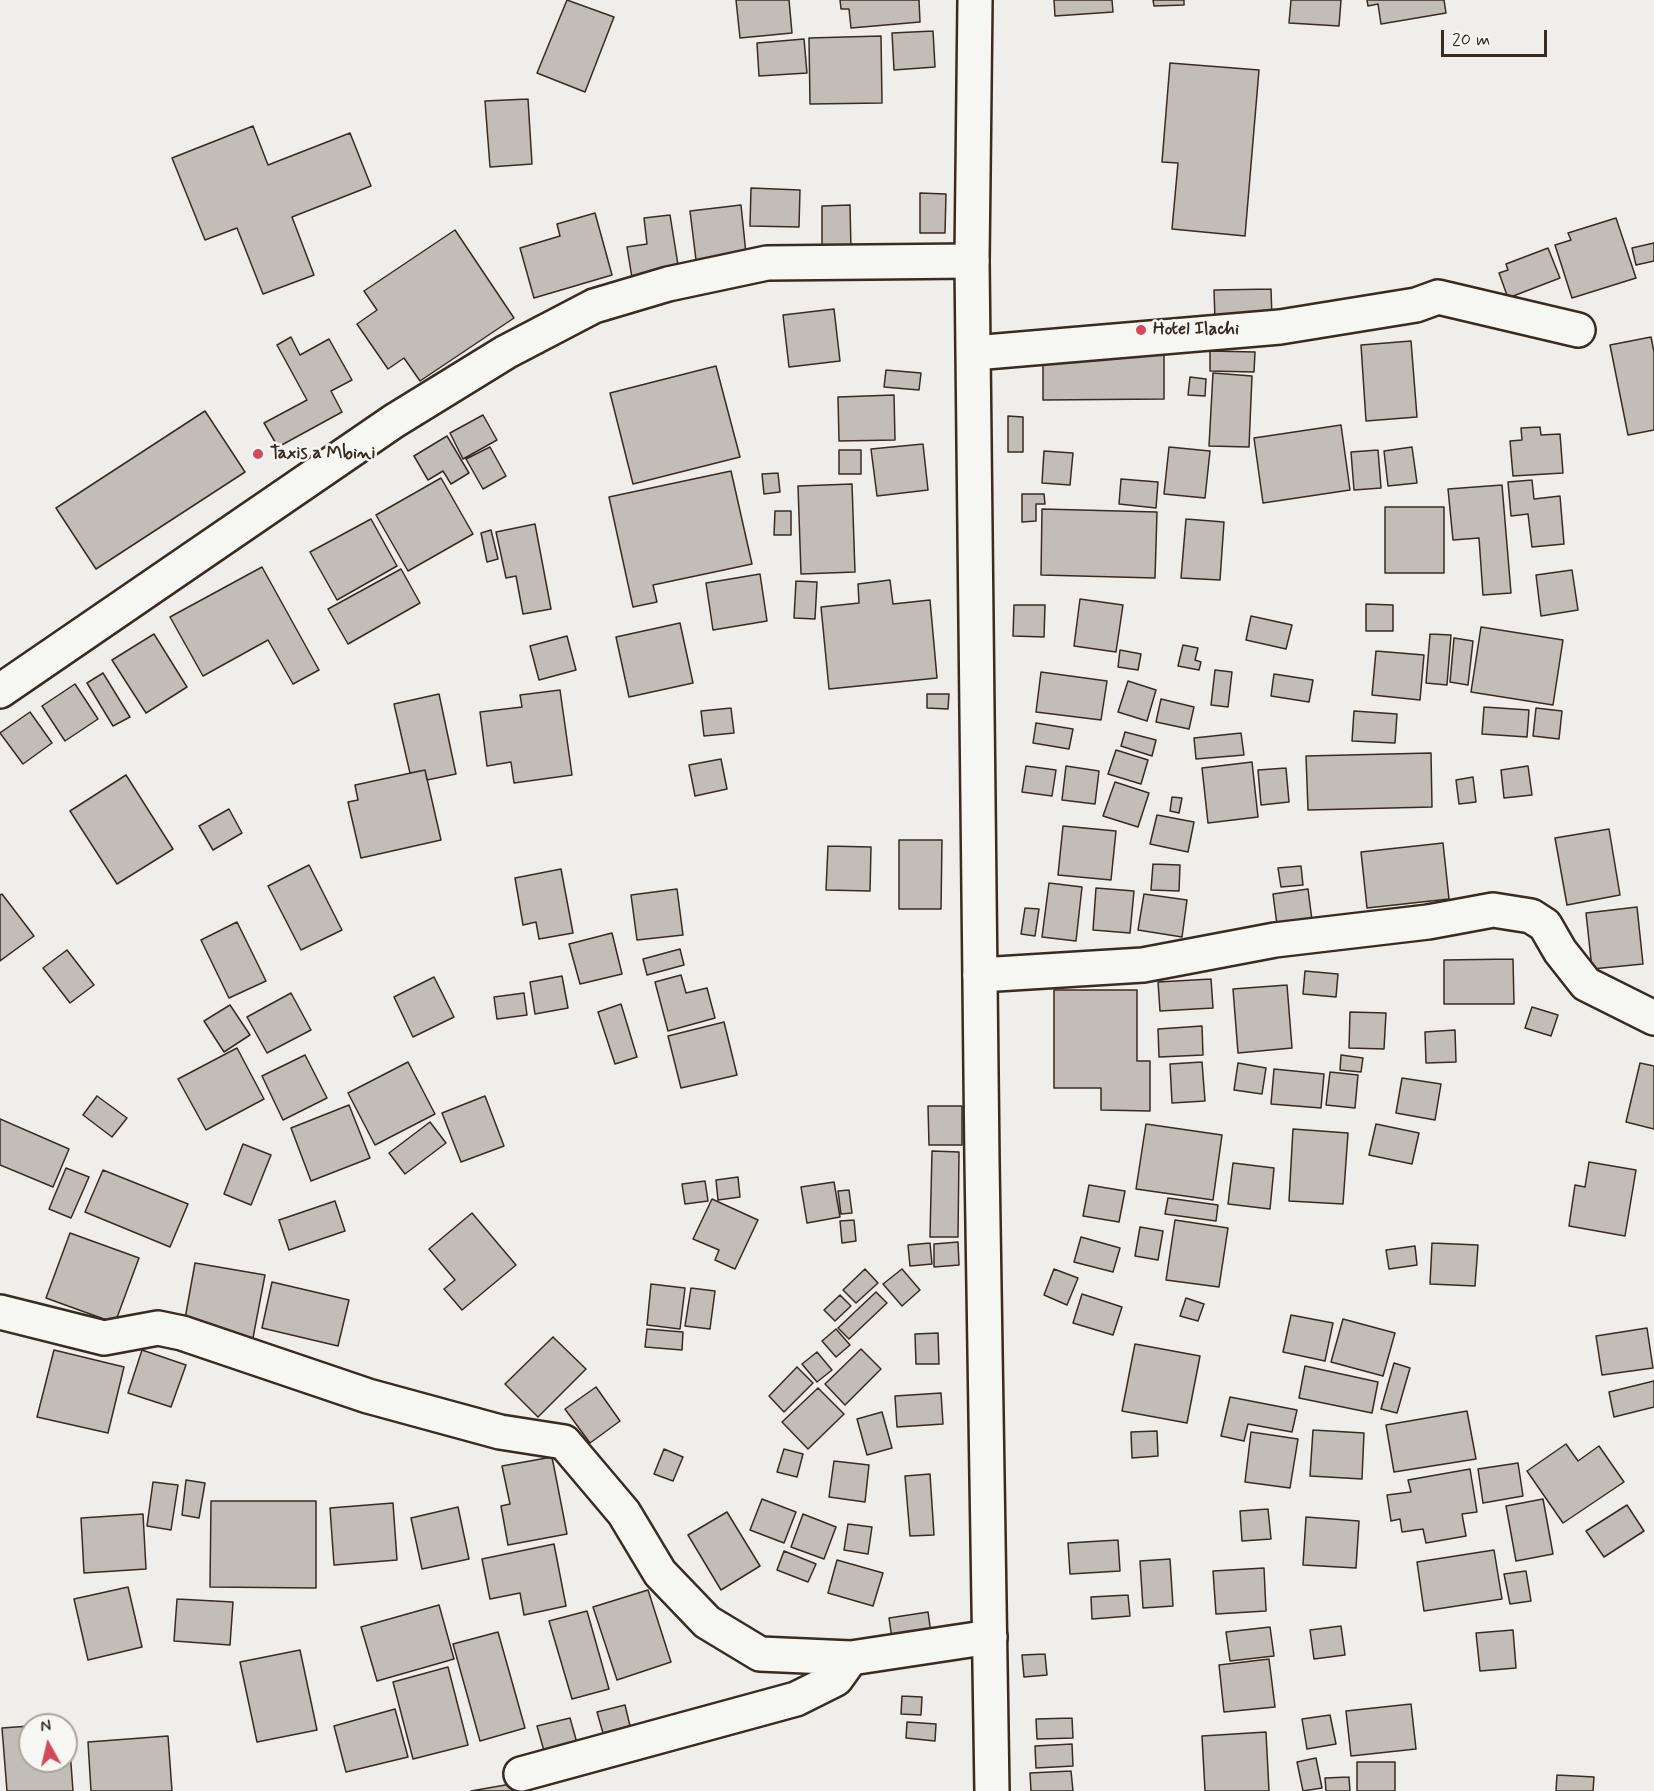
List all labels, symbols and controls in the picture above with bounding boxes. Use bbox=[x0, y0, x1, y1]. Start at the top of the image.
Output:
scale bar bbox=[1444, 18, 1550, 56]
text: 20 m bbox=[1452, 28, 1490, 52]
place label: Hotel Ilachi bbox=[1153, 319, 1239, 341]
marker: Hotel Ilachi bbox=[1134, 323, 1148, 337]
place label: Taxis a Mbini bbox=[270, 443, 375, 465]
marker: Taxis a Mbini bbox=[251, 447, 265, 461]
north arrow bbox=[18, 1713, 78, 1773]
text: N bbox=[39, 1716, 52, 1738]

